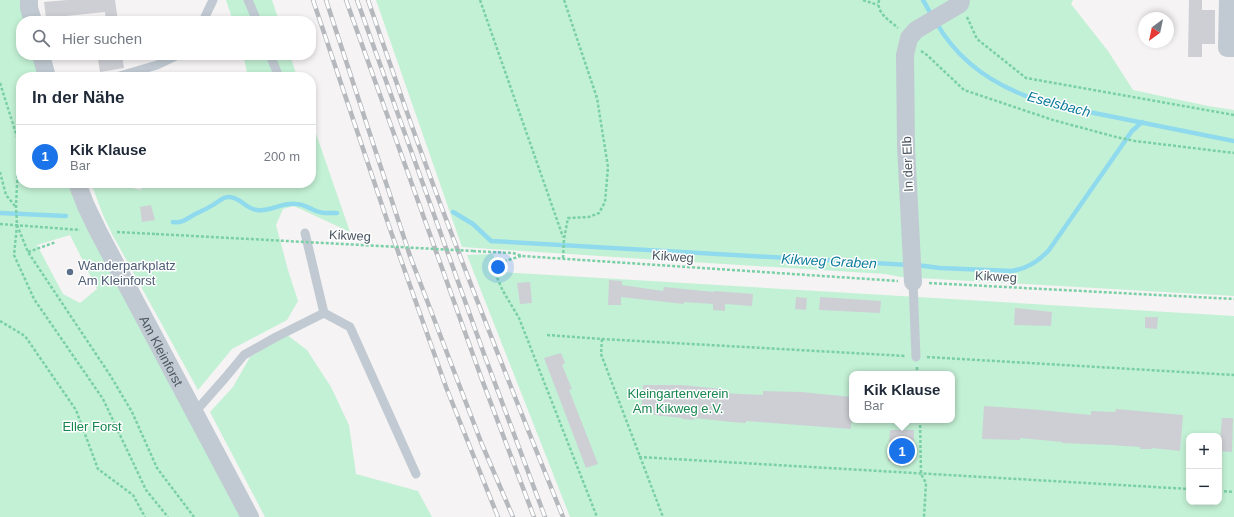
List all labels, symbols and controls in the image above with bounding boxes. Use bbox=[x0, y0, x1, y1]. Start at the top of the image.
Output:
north arrow bbox=[1138, 12, 1174, 48]
search box bbox=[16, 16, 316, 60]
icon: search bbox=[30, 27, 52, 49]
text: Hier suchen bbox=[62, 30, 142, 47]
text: In der Nähe bbox=[32, 88, 125, 107]
water label: Eselsbach bbox=[1026, 88, 1092, 120]
street label: In der Elb bbox=[899, 136, 916, 192]
text: Kik Klause bbox=[70, 141, 147, 158]
text: 1 bbox=[41, 149, 49, 164]
text: 200 m bbox=[264, 149, 300, 164]
text: Bar bbox=[70, 158, 90, 173]
street label: Kikweg bbox=[329, 227, 371, 244]
street label: Kikweg bbox=[652, 248, 694, 265]
water label: Kikweg Graben bbox=[781, 251, 877, 272]
your location bbox=[488, 257, 508, 277]
place label: Wanderparkplatz Am Kleinforst bbox=[78, 258, 176, 288]
marker: Wanderparkplatz Am Kleinforst bbox=[65, 267, 75, 277]
street label: Kikweg bbox=[975, 268, 1017, 285]
street label: Am Kleinforst bbox=[136, 313, 186, 389]
popup bbox=[849, 371, 955, 423]
text: Kik Klause bbox=[864, 381, 940, 398]
park label: Kleingartenverein Am Kikweg e.V. bbox=[627, 386, 729, 416]
text: Bar bbox=[864, 398, 884, 413]
park label: Eller Forst bbox=[62, 419, 122, 434]
map controls bbox=[1186, 433, 1222, 505]
button: + bbox=[1186, 433, 1222, 469]
pin: 1 bbox=[889, 436, 915, 466]
button: − bbox=[1186, 469, 1222, 505]

